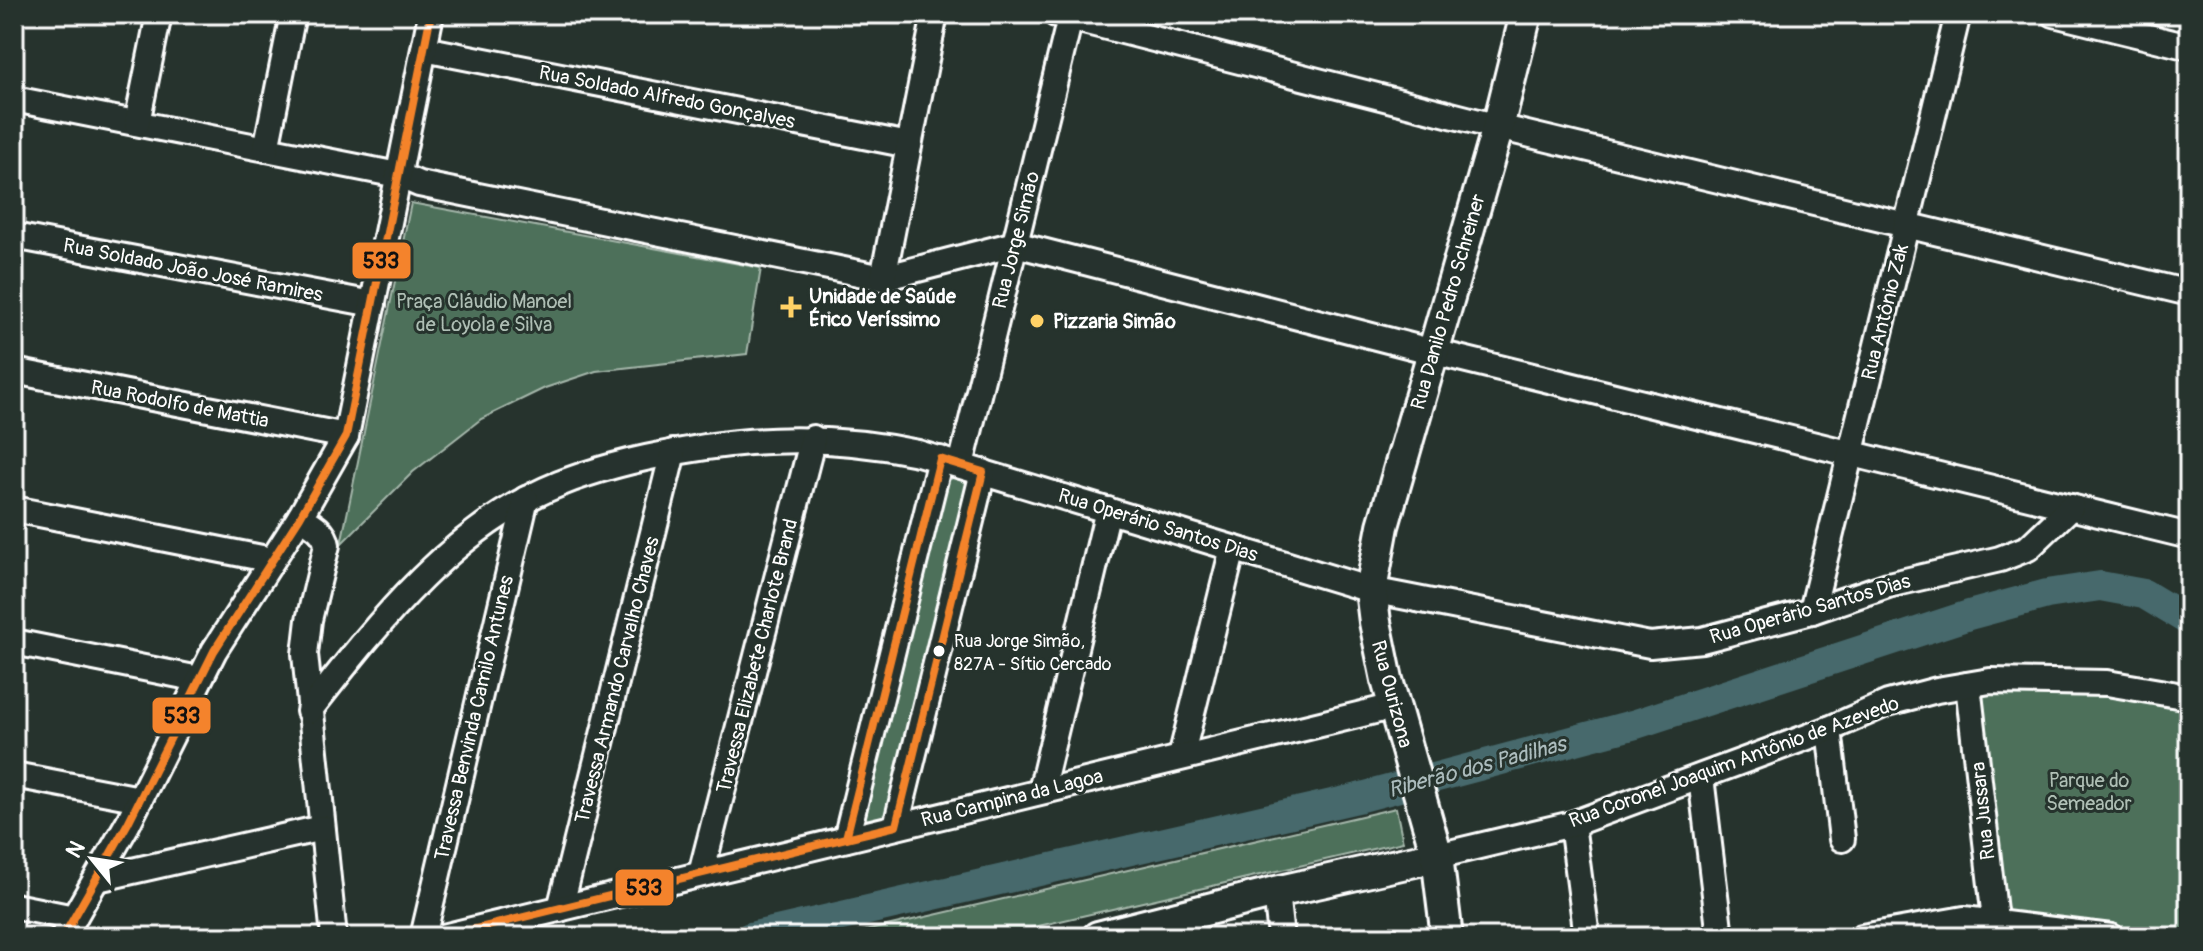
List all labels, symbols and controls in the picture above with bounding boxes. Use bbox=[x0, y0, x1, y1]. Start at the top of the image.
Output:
street label: Rua Soldado Alfredo Gonçalves bbox=[537, 60, 797, 134]
street label: Rua Jorge Simão bbox=[987, 169, 1045, 311]
street label: Rua Danilo Pedro Schreiner bbox=[1405, 191, 1491, 413]
street label: Rua Soldado João José Ramires bbox=[61, 233, 325, 307]
line badge: 533 bbox=[351, 241, 412, 280]
street label: Rua Antônio Zak bbox=[1856, 241, 1914, 383]
text: 533 bbox=[363, 247, 399, 275]
place label: Unidade de Saúde Érico Veríssimo bbox=[809, 284, 957, 332]
park label: Praça Cláudio Manoel de Loyola e Silva bbox=[396, 289, 572, 337]
marker: Unidade de Saúde Érico Veríssimo bbox=[780, 296, 802, 318]
place label: Pizzaria Simão bbox=[1053, 309, 1176, 334]
marker: Pizzaria Simão bbox=[1028, 312, 1046, 330]
street label: Rua Rodolfo de Mattia bbox=[89, 374, 271, 434]
street label: Rua Operário Santos Dias bbox=[1055, 483, 1261, 567]
street label: Travessa Elizabete Charlote Brand bbox=[711, 516, 803, 796]
street label: Travessa Armando Carvalho Chaves bbox=[569, 534, 665, 826]
street label: Rua Operário Santos Dias bbox=[1707, 568, 1913, 650]
street label: Travessa Benvinda Camilo Antunes bbox=[429, 573, 519, 863]
place label: Rua Jorge Simão, 827A - Sítio Cercado bbox=[954, 630, 1112, 676]
street label: Rua Ourizona bbox=[1366, 637, 1418, 751]
marker: Rua Jorge Simão, 827A - Sítio Cercado bbox=[931, 643, 947, 659]
street label: Rua Coronel Joaquim Antônio de Azevedo bbox=[1566, 690, 1903, 834]
line badge: 533 bbox=[151, 696, 212, 735]
text: 533 bbox=[164, 702, 200, 730]
water label: Riberão dos Padilhas bbox=[1385, 729, 1571, 804]
street label: Rua Jussara bbox=[1965, 761, 2001, 861]
street label: Rua Campina da Lagoa bbox=[918, 763, 1106, 833]
park label: Parque do Semeador bbox=[2046, 768, 2132, 816]
north arrow bbox=[52, 819, 132, 899]
text: N bbox=[60, 836, 91, 863]
line badge: 533 bbox=[614, 868, 675, 907]
text: 533 bbox=[626, 874, 662, 902]

